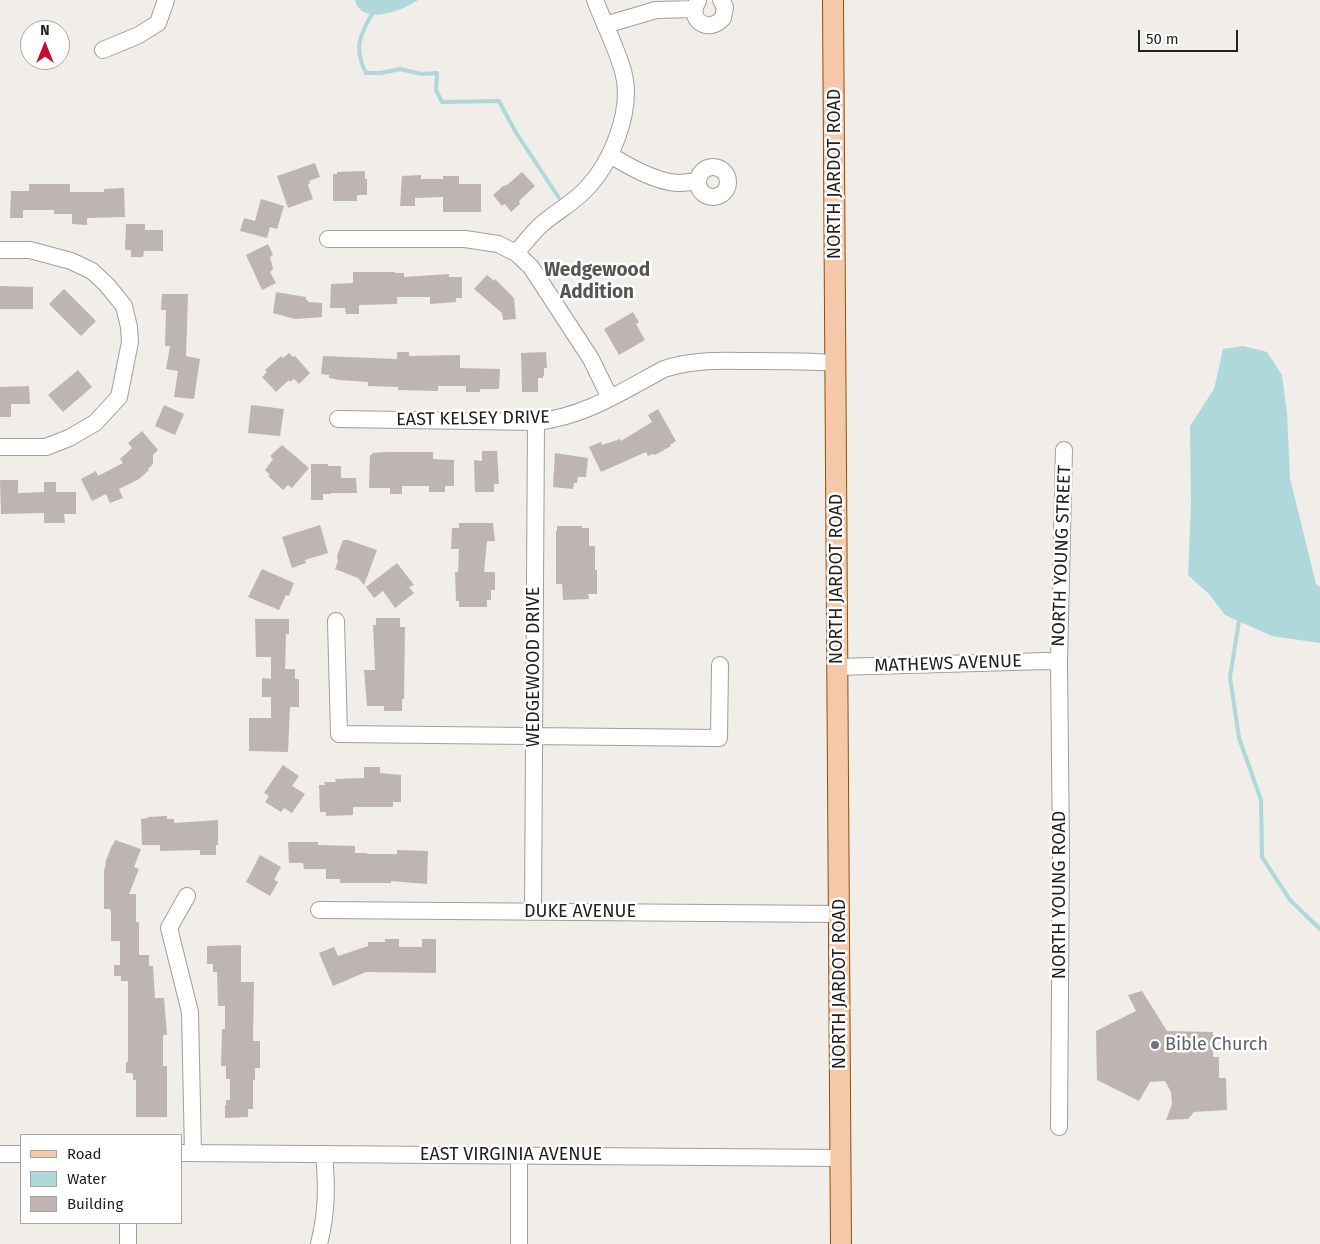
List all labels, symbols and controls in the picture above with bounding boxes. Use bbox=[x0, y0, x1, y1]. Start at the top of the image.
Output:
north arrow bbox=[20, 20, 70, 70]
scale bar bbox=[1140, 20, 1240, 52]
text: N bbox=[40, 22, 50, 39]
text: 50 m bbox=[1146, 30, 1179, 48]
street label: NORTH JARDOT ROAD bbox=[824, 89, 846, 259]
district label: Wedgewood Addition bbox=[544, 260, 650, 304]
street label: EAST KELSEY DRIVE bbox=[396, 407, 550, 431]
street label: NORTH YOUNG STREET bbox=[1048, 465, 1076, 647]
street label: NORTH JARDOT ROAD bbox=[826, 494, 848, 664]
street label: WEDGEWOOD DRIVE bbox=[523, 587, 545, 747]
street label: MATHEWS AVENUE bbox=[874, 651, 1022, 677]
street label: NORTH YOUNG ROAD bbox=[1049, 811, 1071, 979]
street label: NORTH JARDOT ROAD bbox=[829, 899, 851, 1069]
street label: DUKE AVENUE bbox=[524, 901, 636, 923]
place label: Bible Church bbox=[1165, 1034, 1268, 1056]
marker: Bible Church bbox=[1149, 1039, 1161, 1051]
legend bbox=[20, 1134, 182, 1224]
street label: EAST VIRGINIA AVENUE bbox=[420, 1144, 602, 1166]
text: Road bbox=[67, 1145, 102, 1163]
text: Water bbox=[67, 1170, 106, 1188]
text: Building bbox=[67, 1195, 123, 1213]

